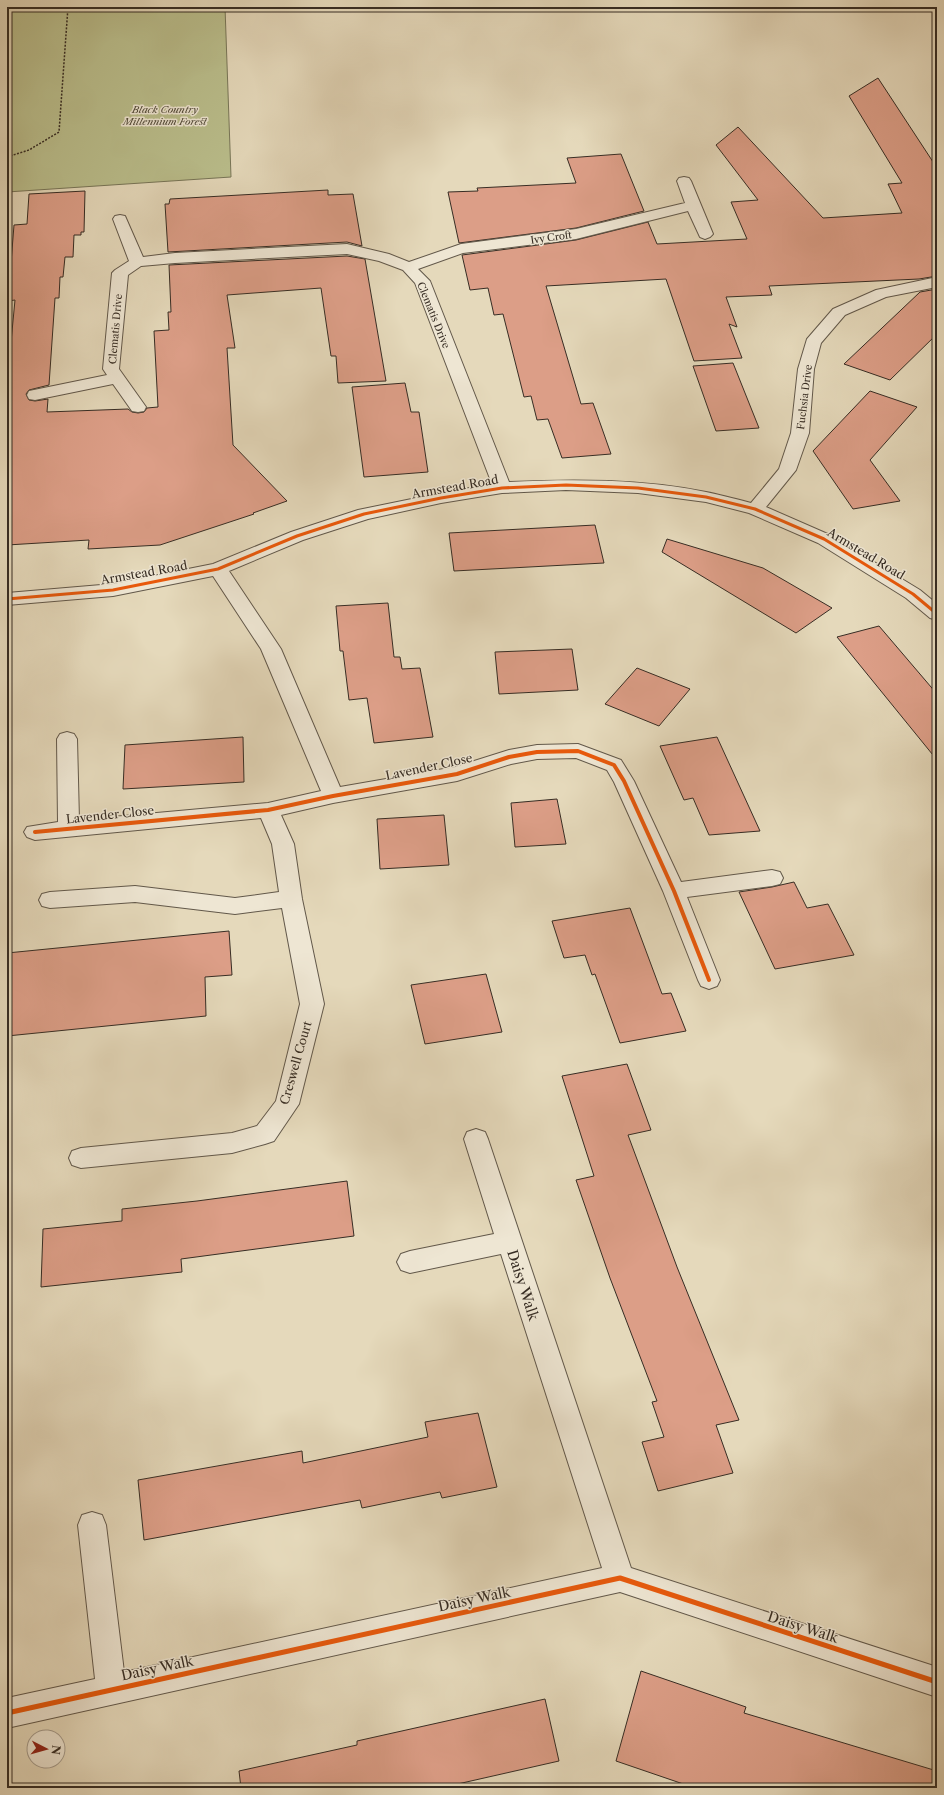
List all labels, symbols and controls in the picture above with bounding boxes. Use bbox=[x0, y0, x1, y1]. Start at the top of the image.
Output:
park label: Black Country Millennium Forest bbox=[122, 103, 207, 128]
street label: Ivy Croft bbox=[530, 228, 573, 247]
street label: Clematis Drive bbox=[414, 280, 453, 351]
street label: Clematis Drive bbox=[106, 293, 125, 365]
street label: Fuchsia Drive bbox=[794, 363, 815, 430]
street label: Armstead Road bbox=[409, 471, 500, 502]
street label: Armstead Road bbox=[824, 524, 908, 583]
street label: Armstead Road bbox=[98, 557, 189, 588]
street label: Lavender Close bbox=[384, 750, 474, 783]
street label: Lavender Close bbox=[65, 802, 155, 827]
street label: Creswell Court bbox=[276, 1019, 315, 1106]
street label: Daisy Walk bbox=[503, 1247, 543, 1323]
street label: Daisy Walk bbox=[436, 1582, 513, 1615]
street label: Daisy Walk bbox=[765, 1607, 841, 1647]
street label: Daisy Walk bbox=[119, 1651, 196, 1684]
north arrow bbox=[26, 1729, 66, 1769]
text: N bbox=[48, 1745, 63, 1756]

